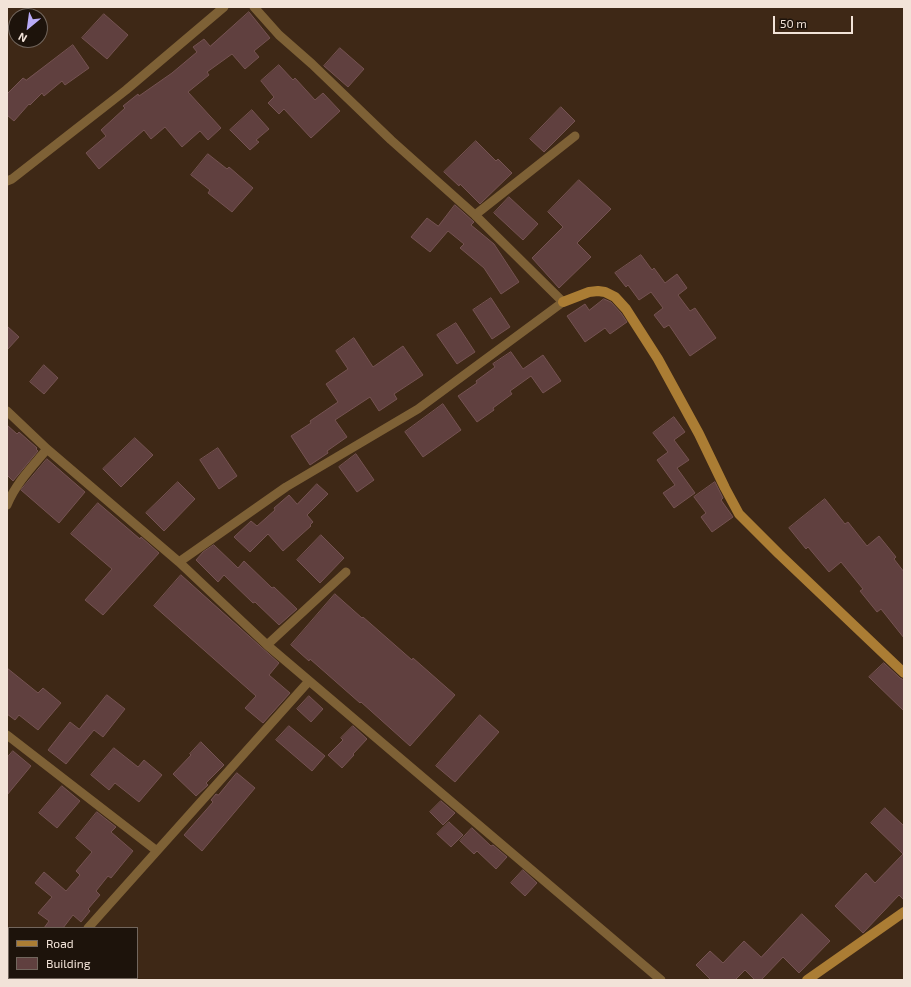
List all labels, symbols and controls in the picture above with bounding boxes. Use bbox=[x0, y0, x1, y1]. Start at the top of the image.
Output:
north arrow bbox=[8, 8, 48, 48]
scale bar bbox=[775, 8, 855, 34]
text: 50 m bbox=[780, 16, 807, 30]
text: N bbox=[16, 30, 29, 46]
legend bbox=[8, 927, 138, 979]
text: Road bbox=[46, 936, 74, 950]
text: Building bbox=[46, 956, 90, 970]

